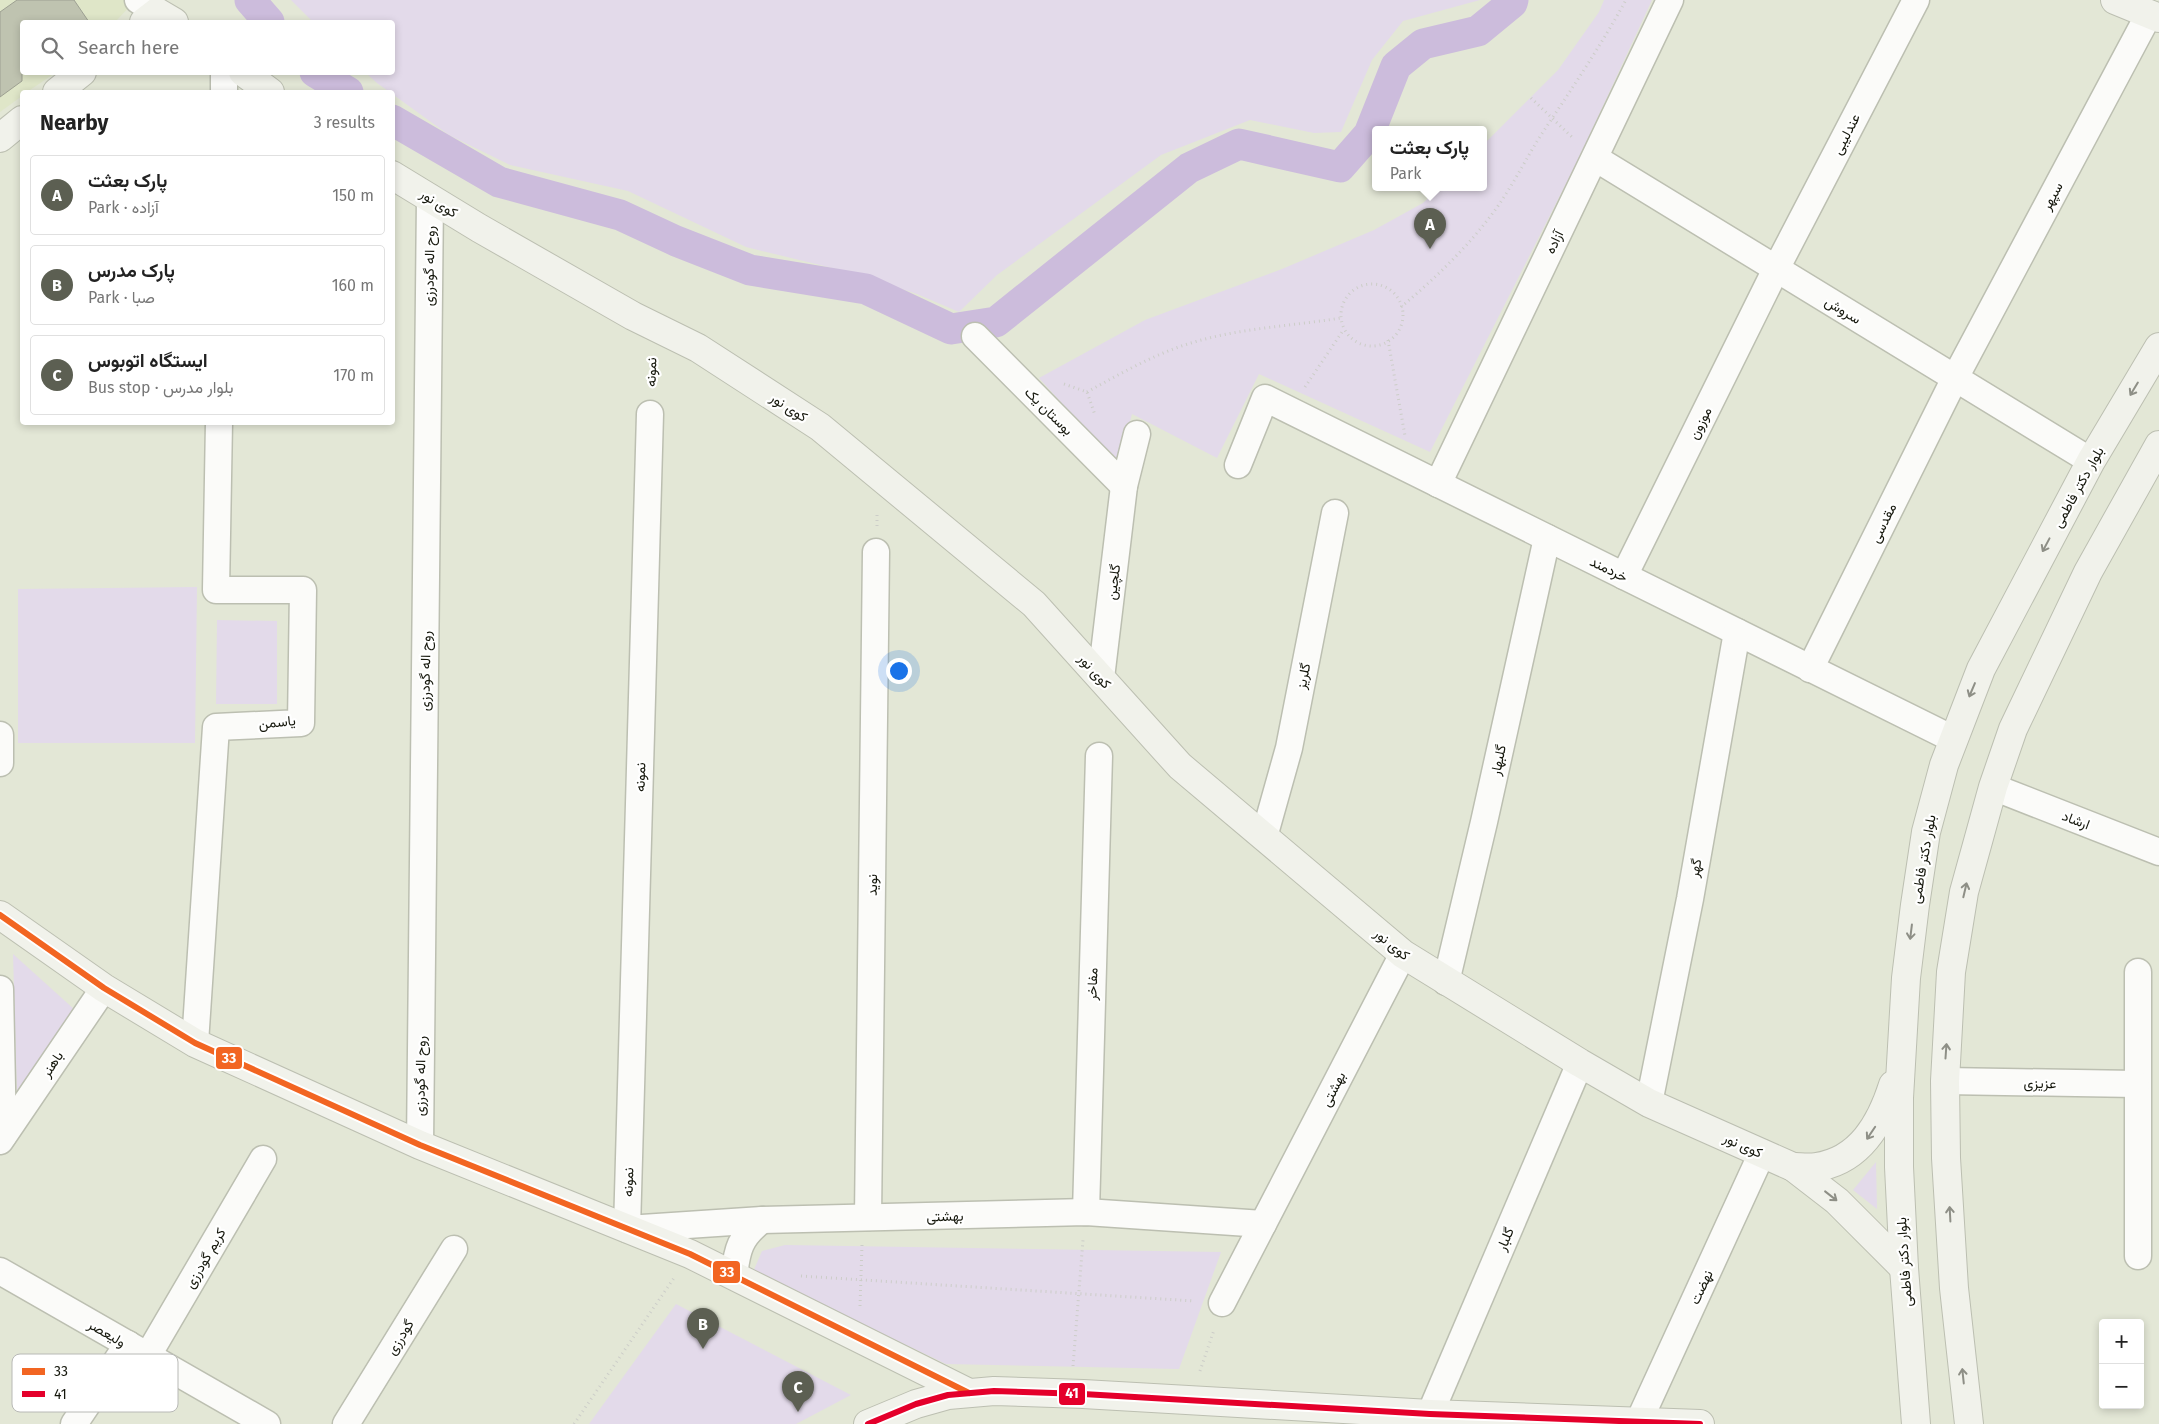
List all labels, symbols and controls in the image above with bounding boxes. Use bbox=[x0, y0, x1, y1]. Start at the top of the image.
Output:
search box bbox=[20, 20, 395, 75]
icon: search bbox=[38, 34, 66, 62]
text: Search here bbox=[78, 36, 179, 59]
text: Nearby bbox=[40, 110, 108, 136]
street label: عندلیبی bbox=[1829, 111, 1864, 158]
text: 3 results bbox=[314, 113, 375, 132]
popup bbox=[1372, 126, 1487, 191]
text: پارک بعثت bbox=[1390, 136, 1469, 159]
text: Park bbox=[1390, 164, 1421, 183]
text: پارک بعثت bbox=[88, 169, 167, 192]
street label: سپهر bbox=[2038, 179, 2068, 214]
street label: کوی نور bbox=[416, 185, 461, 222]
text: A bbox=[52, 186, 62, 205]
text: 150 m bbox=[332, 186, 374, 205]
text: Park · آزاده bbox=[88, 198, 159, 217]
pin: A bbox=[1414, 208, 1446, 249]
street label: روح اله گودرزی bbox=[420, 225, 441, 306]
street label: آزاده bbox=[1542, 226, 1568, 257]
text: پارک مدرس bbox=[88, 259, 175, 282]
text: B bbox=[52, 276, 62, 295]
text: 160 m bbox=[332, 276, 374, 295]
text: Park · صبا bbox=[88, 288, 155, 307]
street label: سروش bbox=[1822, 293, 1864, 328]
text: ایستگاه اتوبوس bbox=[88, 349, 208, 372]
street label: نمونه bbox=[642, 357, 661, 387]
text: C bbox=[52, 366, 62, 385]
text: 170 m bbox=[333, 366, 374, 385]
text: Bus stop · بلوار مدرس bbox=[88, 378, 233, 397]
one-way arrow bbox=[2129, 381, 2139, 395]
street label: بوستان یک bbox=[1021, 384, 1076, 439]
street label: کوی نور bbox=[766, 389, 811, 426]
street label: موزون bbox=[1685, 404, 1716, 442]
street label: بلوار دکتر فاطمی bbox=[2049, 444, 2108, 531]
street label: مقدسی bbox=[1867, 501, 1900, 546]
one-way arrow bbox=[2041, 538, 2051, 553]
street label: خردمند bbox=[1587, 553, 1630, 586]
street label: گلچین bbox=[1103, 563, 1125, 601]
street label: روح اله گودرزی bbox=[416, 630, 437, 711]
street label: کوی نور bbox=[1074, 650, 1115, 692]
your location bbox=[886, 658, 912, 684]
street label: گلریز bbox=[1292, 662, 1314, 692]
one-way arrow bbox=[1966, 682, 1976, 697]
street label: یاسمن bbox=[258, 712, 296, 733]
street label: گلبهار bbox=[1487, 743, 1510, 778]
street label: نمونه bbox=[631, 762, 650, 792]
street label: ارشاد bbox=[2060, 807, 2092, 833]
street label: بلوار دکتر فاطمی bbox=[1907, 813, 1940, 905]
street label: گهر bbox=[1685, 857, 1705, 880]
street label: نوید bbox=[864, 874, 881, 896]
one-way arrow bbox=[1961, 883, 1970, 899]
one-way arrow bbox=[1906, 923, 1916, 939]
street label: کوی نور bbox=[1370, 924, 1413, 964]
street label: مفاخر bbox=[1083, 967, 1102, 1002]
street label: روح اله گودرزی bbox=[411, 1035, 432, 1116]
one-way arrow bbox=[1942, 1044, 1951, 1060]
line badge: 33 bbox=[215, 1046, 243, 1070]
street label: باهنر bbox=[37, 1048, 67, 1081]
text: 33 bbox=[221, 1050, 236, 1067]
street label: بهشتی bbox=[1317, 1069, 1349, 1110]
street label: عزیزی bbox=[2023, 1075, 2057, 1092]
one-way arrow bbox=[1865, 1126, 1876, 1140]
street label: کوی نور bbox=[1720, 1129, 1765, 1162]
street label: نمونه bbox=[619, 1167, 638, 1197]
one-way arrow bbox=[1824, 1191, 1837, 1202]
one-way arrow bbox=[1945, 1206, 1954, 1222]
street label: بهشتی bbox=[926, 1208, 964, 1225]
street label: بلوار دکتر فاطمی bbox=[1893, 1217, 1916, 1307]
street label: کریم گودرزی bbox=[181, 1225, 230, 1291]
street label: گلبار bbox=[1493, 1225, 1518, 1254]
line badge: 33 bbox=[712, 1260, 741, 1284]
text: 33 bbox=[719, 1264, 734, 1281]
street label: نهضت bbox=[1686, 1267, 1717, 1307]
pin: B bbox=[687, 1308, 719, 1349]
street label: ولیعصر bbox=[84, 1315, 129, 1351]
street label: گودرزی bbox=[383, 1316, 418, 1358]
map controls bbox=[2099, 1319, 2144, 1409]
button: + bbox=[2099, 1319, 2144, 1364]
legend bbox=[12, 1354, 178, 1412]
text: 33 bbox=[54, 1363, 68, 1380]
button: − bbox=[2099, 1364, 2144, 1409]
one-way arrow bbox=[1959, 1368, 1968, 1384]
pin: C bbox=[782, 1371, 814, 1412]
line badge: 41 bbox=[1058, 1382, 1086, 1406]
text: 41 bbox=[1065, 1385, 1079, 1402]
text: 41 bbox=[54, 1386, 67, 1403]

